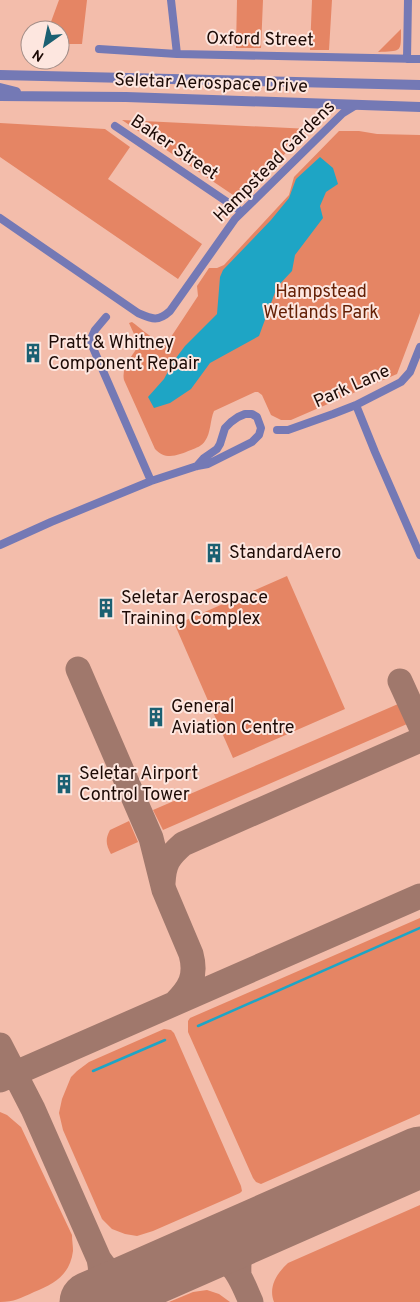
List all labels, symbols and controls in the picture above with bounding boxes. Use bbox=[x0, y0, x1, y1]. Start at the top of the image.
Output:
north arrow bbox=[20, 20, 70, 70]
street label: Oxford Street bbox=[206, 28, 314, 52]
text: N bbox=[30, 45, 48, 65]
street label: Seletar Aerospace Drive bbox=[114, 69, 308, 99]
street label: Hampstead Gardens bbox=[209, 96, 341, 228]
street label: Baker Street bbox=[126, 110, 222, 186]
park label: Hampstead Wetlands Park bbox=[263, 281, 379, 325]
place label: Pratt & Whitney Component Repair bbox=[48, 332, 200, 376]
building icon: Pratt & Whitney Component Repair bbox=[22, 342, 44, 364]
street label: Park Lane bbox=[310, 360, 394, 414]
building icon: StandardAero bbox=[203, 542, 225, 564]
place label: StandardAero bbox=[229, 542, 341, 565]
place label: Seletar Aerospace Training Complex bbox=[121, 587, 268, 631]
building icon: Seletar Aerospace Training Complex bbox=[95, 597, 117, 619]
place label: General Aviation Centre bbox=[171, 696, 294, 740]
building icon: General Aviation Centre bbox=[145, 706, 167, 728]
place label: Seletar Airport Control Tower bbox=[79, 763, 198, 807]
building icon: Seletar Airport Control Tower bbox=[53, 773, 75, 795]

